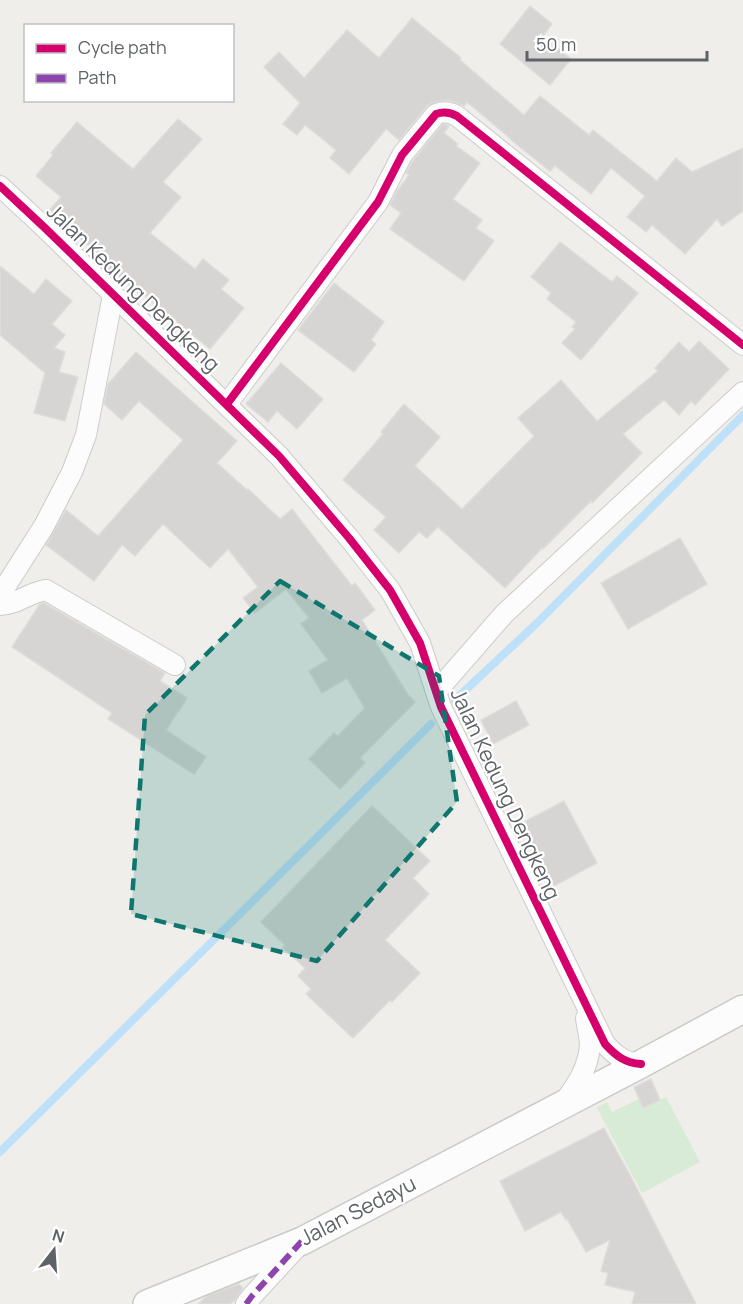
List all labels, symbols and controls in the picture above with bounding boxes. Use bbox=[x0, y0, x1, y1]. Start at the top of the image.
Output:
legend bbox=[24, 24, 234, 102]
scale bar bbox=[527, 24, 707, 62]
text: 50 m bbox=[536, 32, 576, 56]
text: Cycle path bbox=[78, 35, 167, 59]
text: Path bbox=[78, 65, 116, 89]
street label: Jalan Kedung Dengkeng bbox=[41, 197, 226, 377]
street label: Jalan Kedung Dengkeng bbox=[444, 683, 567, 904]
street label: Jalan Sedayu bbox=[295, 1169, 420, 1251]
north arrow bbox=[24, 1220, 84, 1280]
text: N bbox=[50, 1223, 67, 1248]

